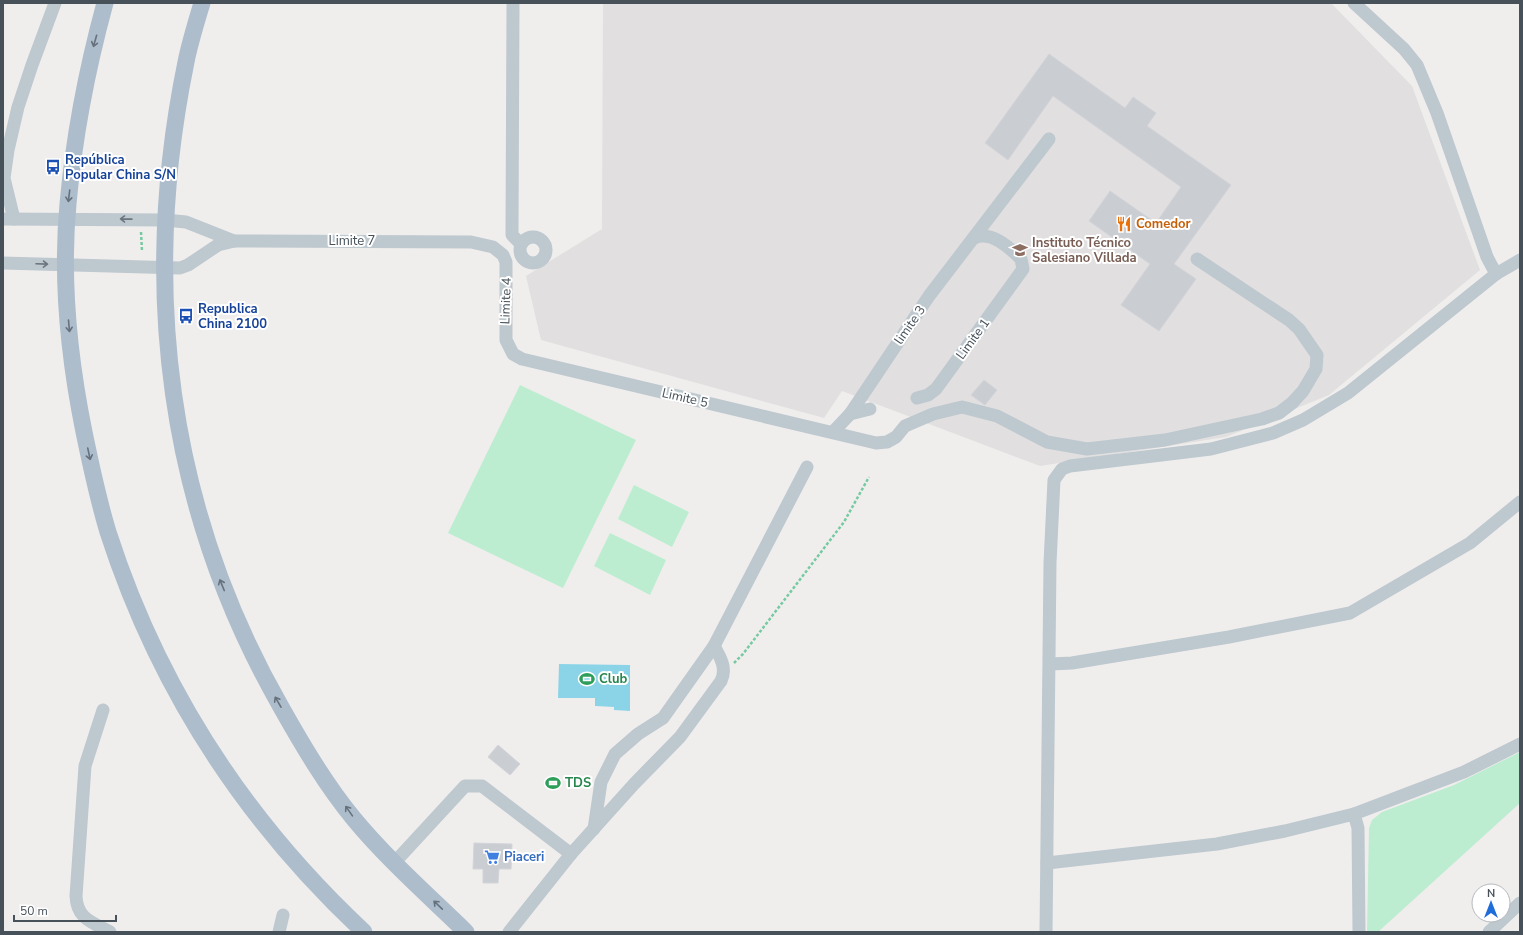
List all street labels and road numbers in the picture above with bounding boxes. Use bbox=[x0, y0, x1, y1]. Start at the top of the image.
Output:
street label: Limite 7 bbox=[329, 232, 375, 250]
street label: Limite 4 bbox=[496, 277, 516, 325]
street label: limite 3 bbox=[890, 302, 930, 348]
street label: Limite 1 bbox=[952, 315, 994, 363]
street label: Limite 5 bbox=[660, 384, 710, 412]

